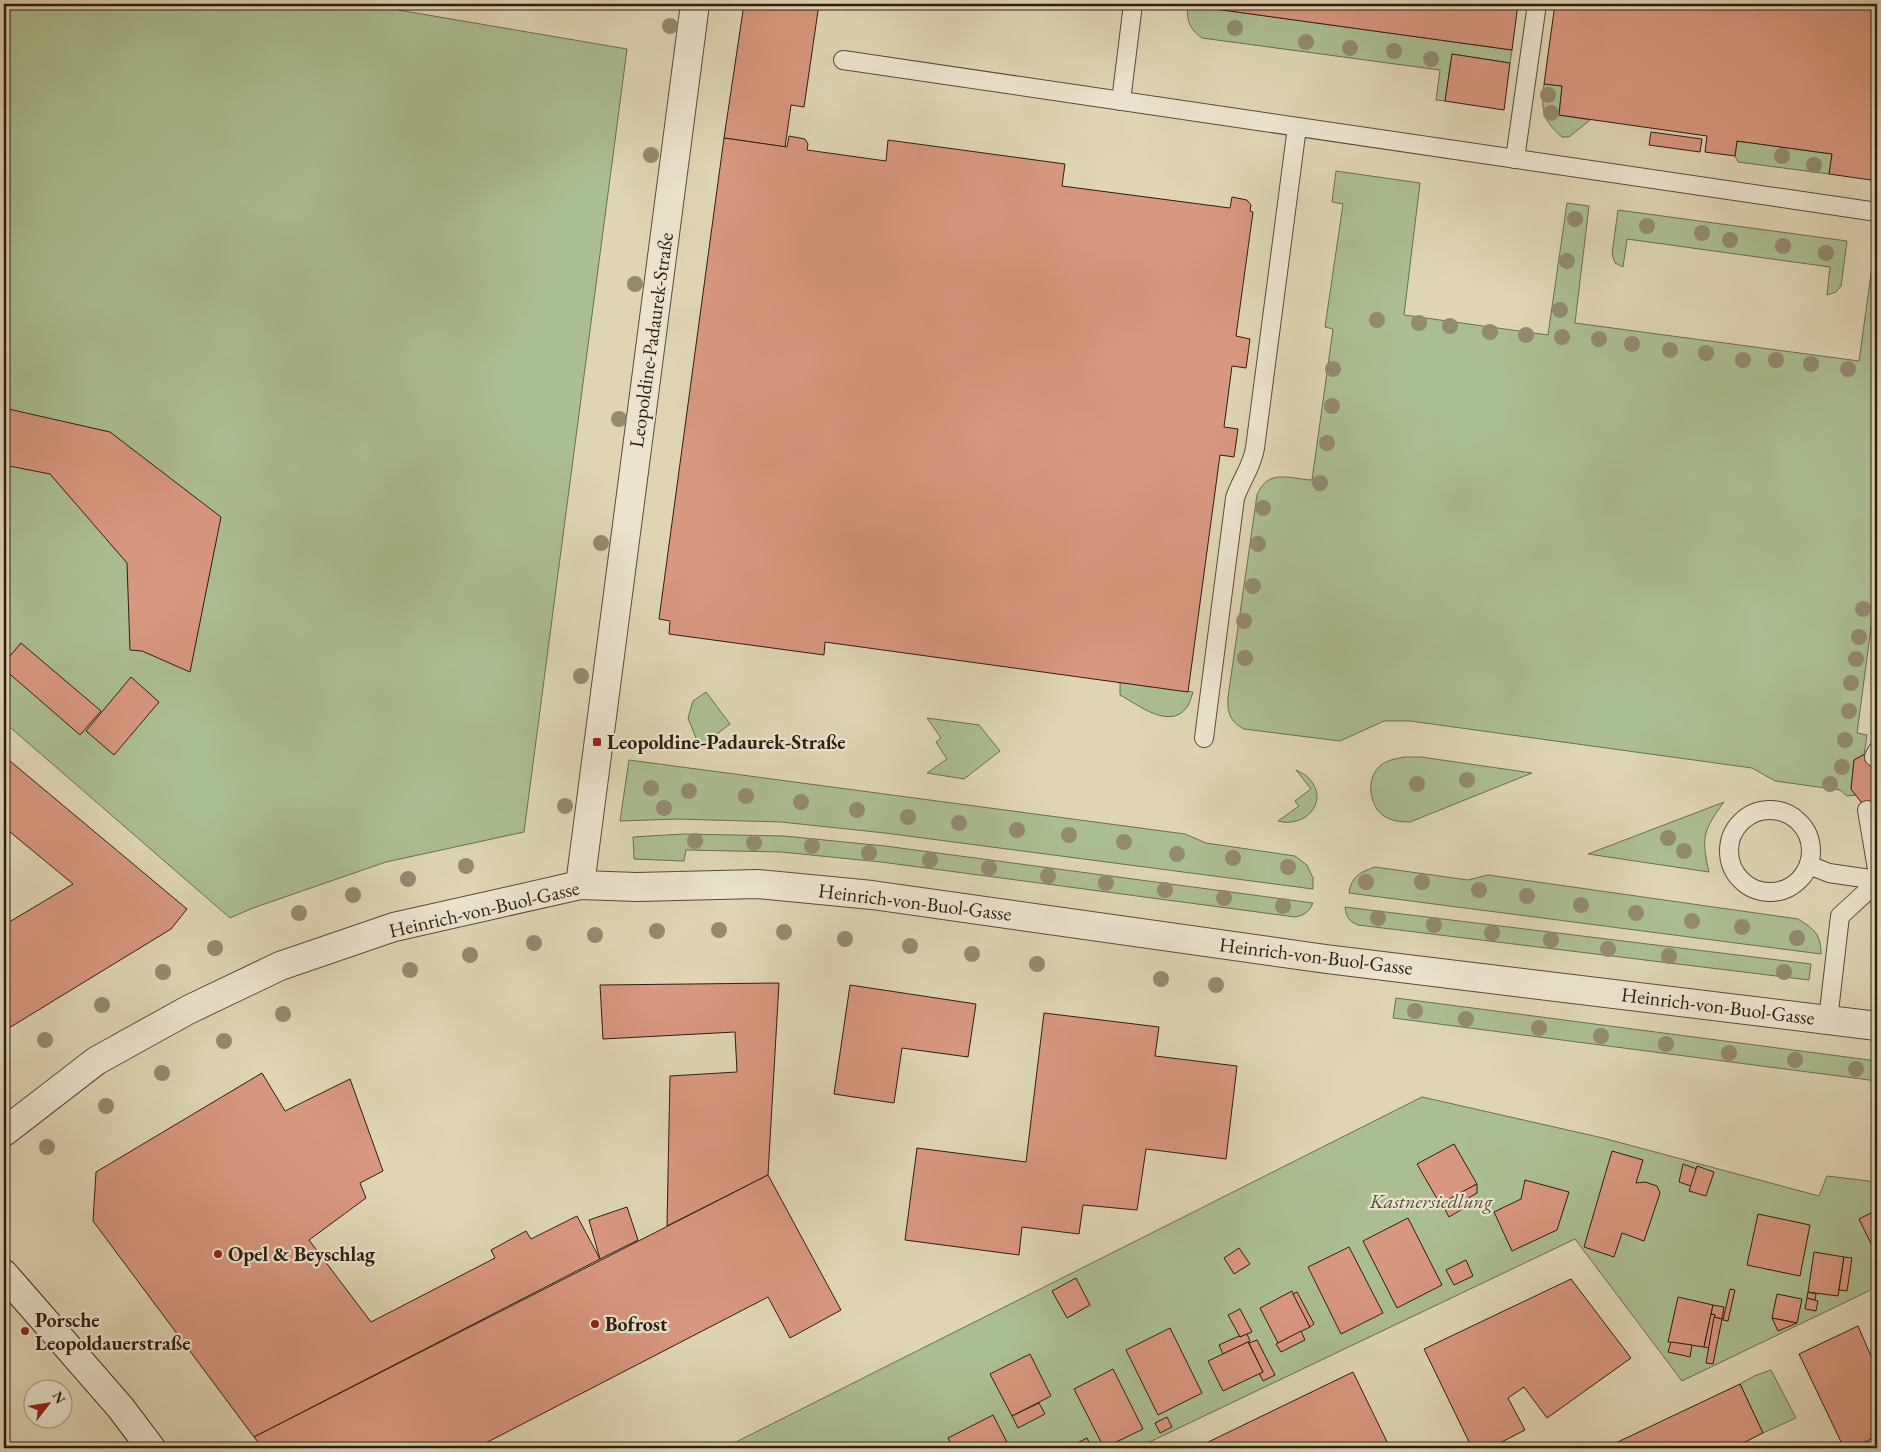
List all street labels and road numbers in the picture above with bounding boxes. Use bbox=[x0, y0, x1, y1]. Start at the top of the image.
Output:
street label: Leopoldine-Padaurek-Straße bbox=[623, 231, 679, 449]
street label: Heinrich-von-Buol-Gasse bbox=[386, 874, 582, 944]
street label: Heinrich-von-Buol-Gasse bbox=[817, 877, 1013, 927]
street label: Heinrich-von-Buol-Gasse bbox=[1218, 931, 1414, 981]
street label: Heinrich-von-Buol-Gasse bbox=[1620, 981, 1816, 1031]

